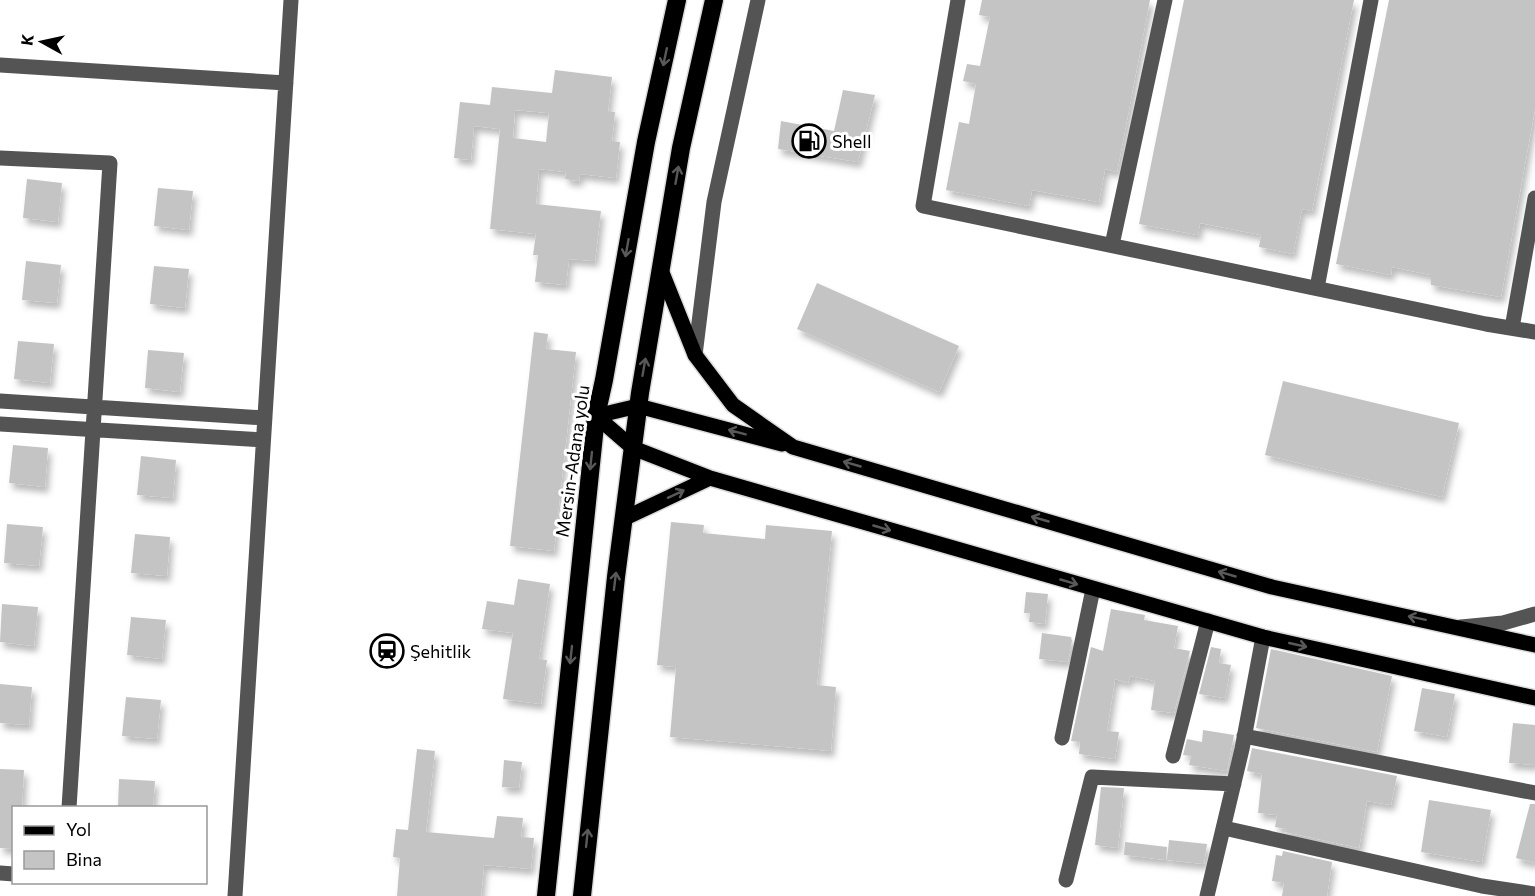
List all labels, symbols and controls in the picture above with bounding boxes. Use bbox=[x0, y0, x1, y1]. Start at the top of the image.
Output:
north arrow bbox=[12, 12, 72, 72]
text: K bbox=[16, 33, 37, 47]
one-way arrow bbox=[658, 47, 670, 66]
fuel station icon: Shell bbox=[791, 123, 827, 159]
place label: Shell bbox=[832, 130, 872, 152]
one-way arrow bbox=[672, 166, 683, 185]
one-way arrow bbox=[622, 238, 633, 258]
one-way arrow bbox=[639, 358, 650, 378]
street label: Mersin-Adana yolu bbox=[550, 384, 594, 538]
one-way arrow bbox=[728, 426, 747, 437]
one-way arrow bbox=[585, 451, 596, 471]
one-way arrow bbox=[843, 458, 862, 469]
one-way arrow bbox=[667, 487, 685, 499]
one-way arrow bbox=[1031, 513, 1050, 524]
one-way arrow bbox=[872, 523, 891, 534]
one-way arrow bbox=[1218, 568, 1237, 579]
one-way arrow bbox=[610, 572, 621, 592]
one-way arrow bbox=[1059, 577, 1078, 588]
one-way arrow bbox=[1407, 612, 1427, 623]
station icon: Şehitlik bbox=[369, 633, 405, 669]
one-way arrow bbox=[1288, 639, 1307, 651]
place label: Şehitlik bbox=[410, 640, 472, 662]
one-way arrow bbox=[565, 645, 576, 665]
legend bbox=[12, 806, 207, 884]
text: Yol bbox=[66, 818, 91, 840]
one-way arrow bbox=[582, 828, 593, 848]
text: Bina bbox=[66, 848, 102, 870]

